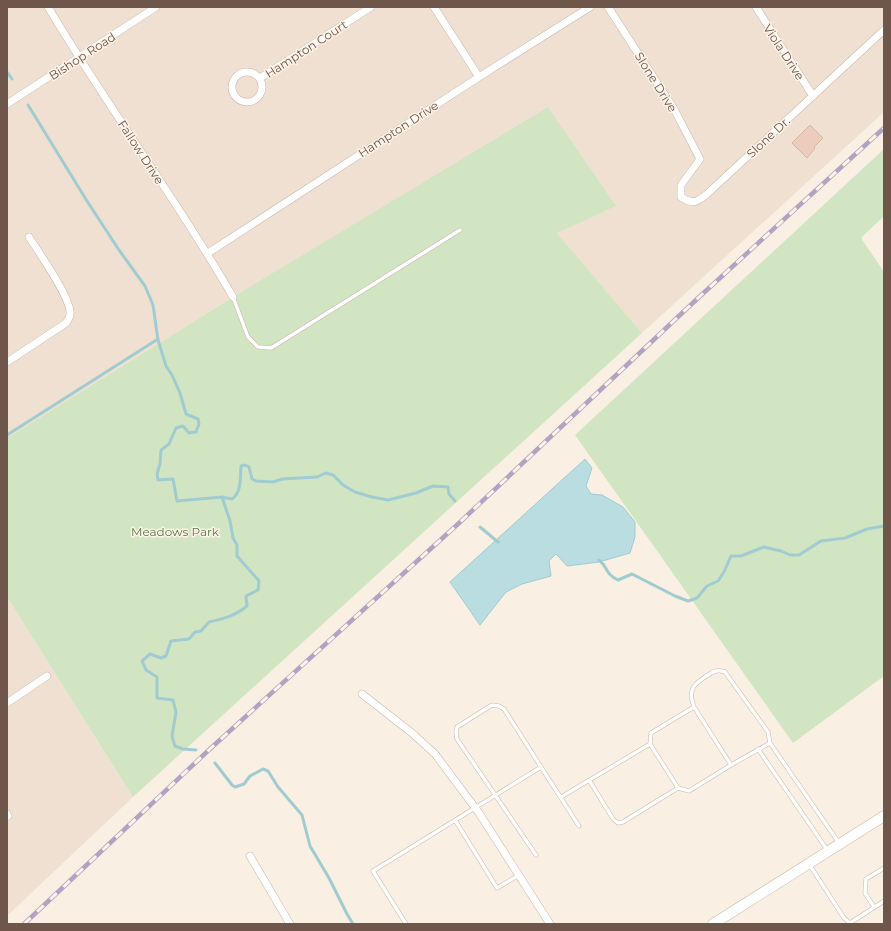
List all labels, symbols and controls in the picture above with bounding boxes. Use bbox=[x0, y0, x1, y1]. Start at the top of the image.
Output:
street label: Hampton Court bbox=[262, 17, 350, 81]
street label: Viola Drive bbox=[760, 21, 808, 83]
street label: Bishop Road bbox=[46, 29, 118, 83]
street label: Slone Drive bbox=[632, 49, 680, 115]
street label: Hampton Drive bbox=[355, 98, 441, 160]
street label: Slone Dr. bbox=[743, 113, 793, 161]
street label: Fallow Drive bbox=[115, 117, 167, 187]
park label: Meadows Park bbox=[131, 524, 220, 539]

